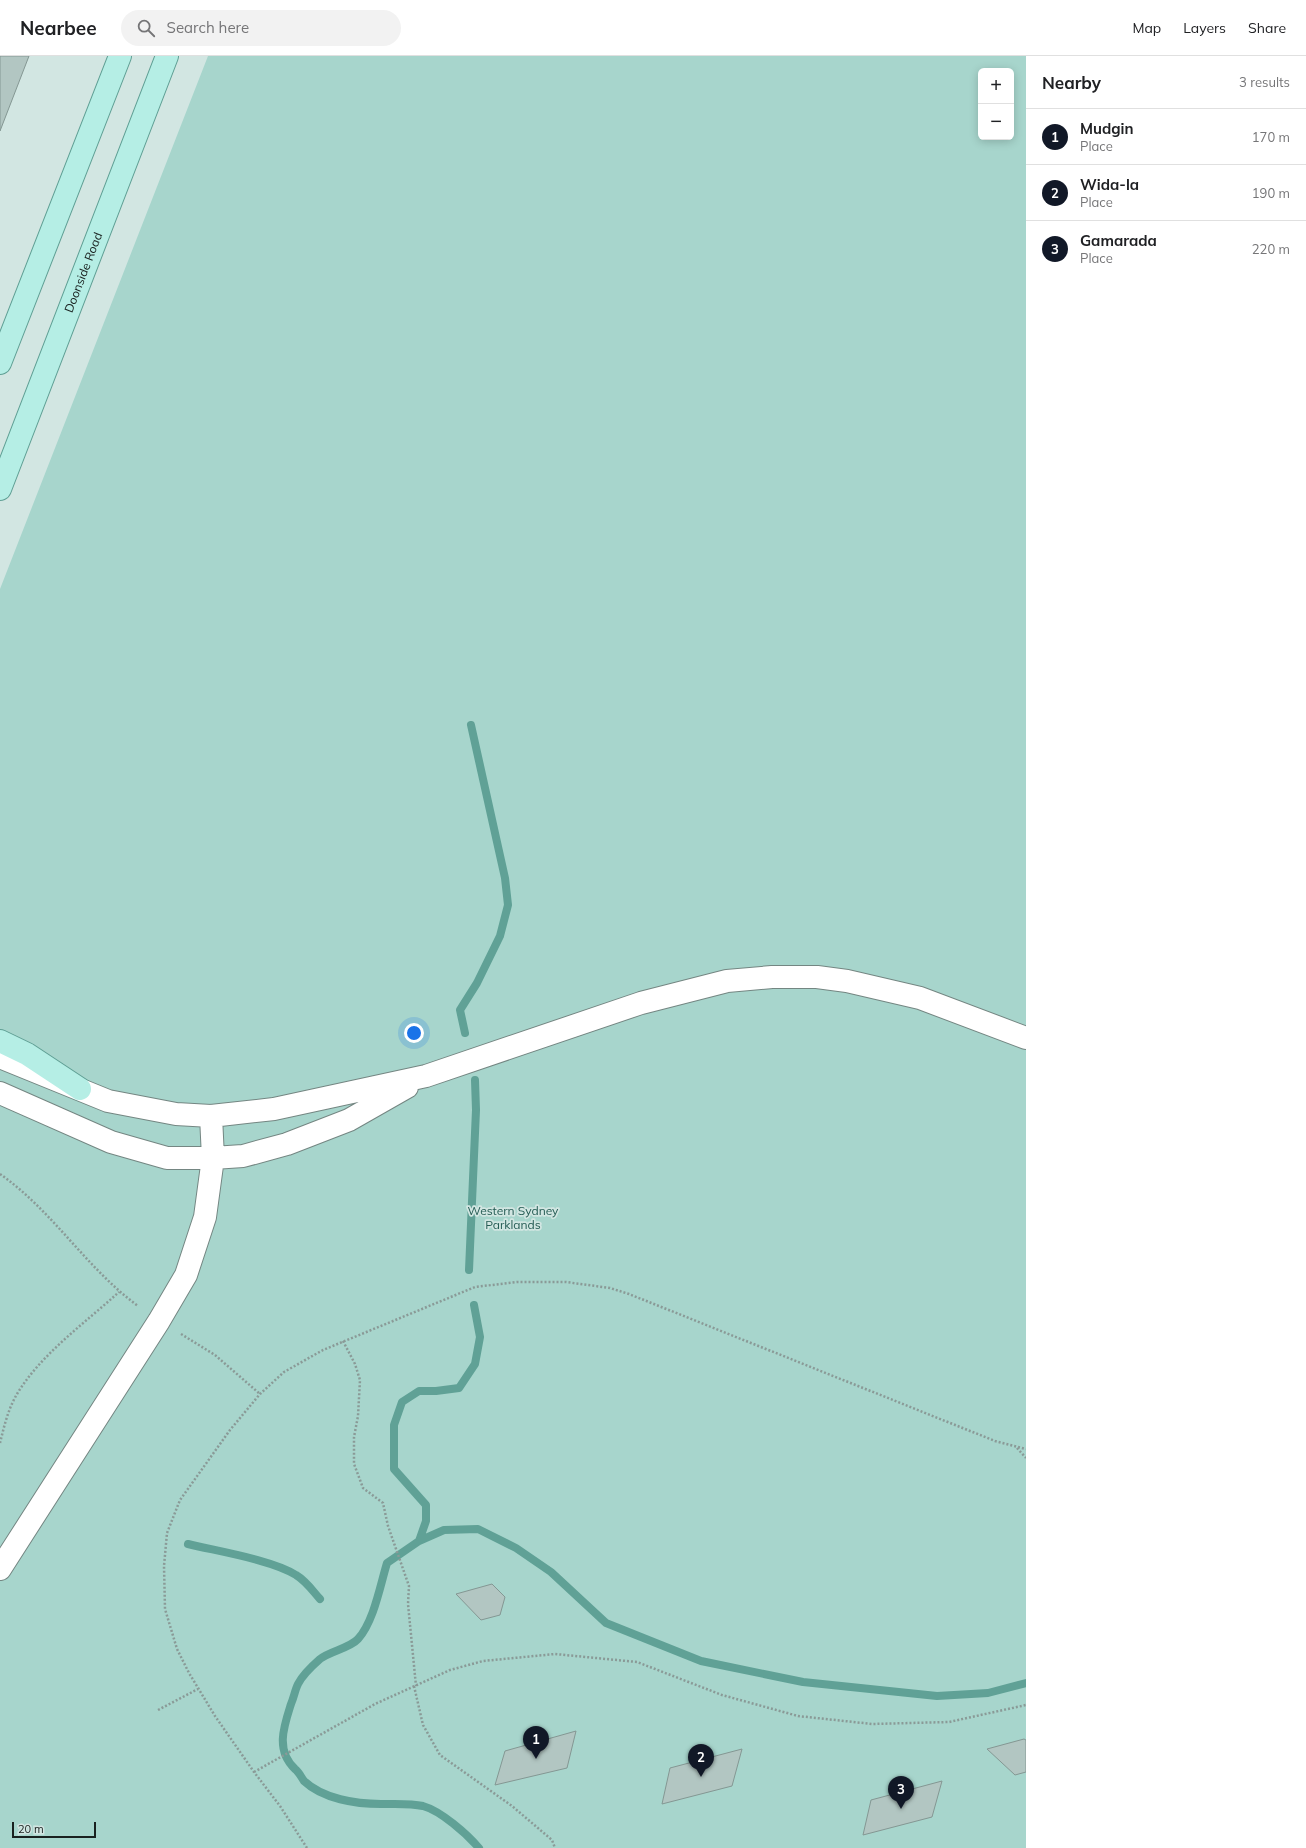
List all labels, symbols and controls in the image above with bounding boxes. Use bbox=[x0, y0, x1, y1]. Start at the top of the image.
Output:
search box bbox=[121, 10, 401, 46]
text: Nearbee bbox=[20, 16, 97, 40]
icon: search bbox=[135, 17, 157, 39]
text: Search here bbox=[167, 18, 249, 37]
text: Map bbox=[1132, 19, 1161, 37]
text: Layers bbox=[1183, 19, 1226, 37]
text: Share bbox=[1248, 19, 1286, 37]
map controls bbox=[978, 68, 1014, 140]
button: + bbox=[978, 68, 1014, 104]
text: Nearby bbox=[1042, 72, 1101, 93]
text: 3 results bbox=[1239, 74, 1290, 90]
button: − bbox=[978, 104, 1014, 140]
text: Mudgin bbox=[1080, 119, 1134, 138]
text: 1 bbox=[1051, 129, 1059, 145]
text: 170 m bbox=[1252, 129, 1290, 145]
text: Place bbox=[1080, 138, 1113, 154]
text: Wida-la bbox=[1080, 175, 1139, 194]
text: 2 bbox=[1051, 185, 1059, 201]
text: 190 m bbox=[1252, 185, 1290, 201]
text: Place bbox=[1080, 194, 1113, 210]
street label: Doonside Road bbox=[61, 230, 105, 315]
text: Gamarada bbox=[1080, 231, 1157, 250]
text: 3 bbox=[1051, 241, 1059, 257]
text: 220 m bbox=[1252, 241, 1290, 257]
text: Place bbox=[1080, 250, 1113, 266]
your location bbox=[404, 1023, 424, 1043]
park label: Western Sydney Parklands bbox=[468, 1203, 559, 1232]
pin: 1 bbox=[523, 1726, 549, 1759]
pin: 2 bbox=[688, 1744, 714, 1777]
pin: 3 bbox=[888, 1776, 914, 1809]
scale bar bbox=[12, 1820, 96, 1839]
text: 20 m bbox=[18, 1822, 44, 1836]

